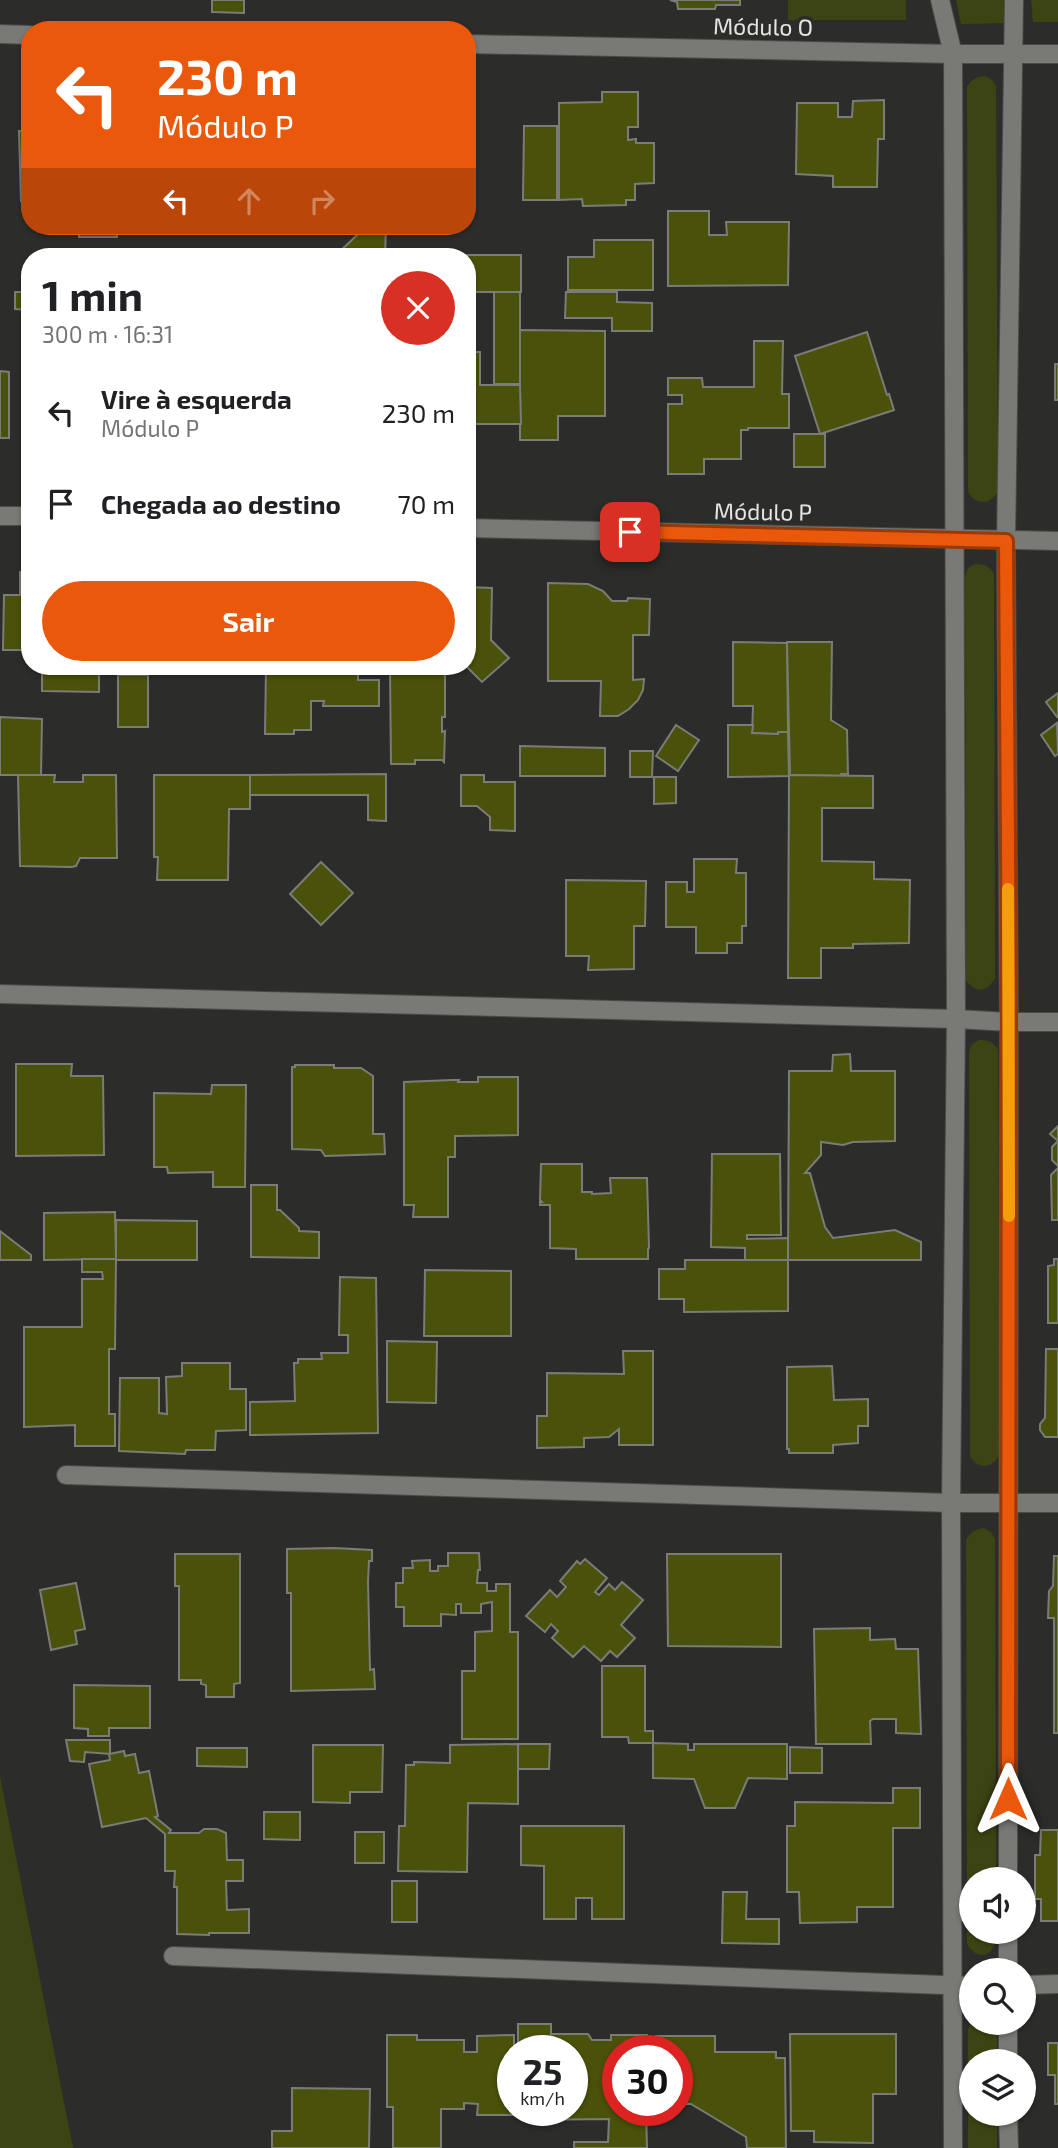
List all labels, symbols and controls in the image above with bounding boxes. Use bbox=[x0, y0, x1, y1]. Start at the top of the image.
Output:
street label: Módulo O bbox=[713, 11, 813, 41]
text: 230 m bbox=[157, 46, 298, 105]
icon: left bbox=[42, 49, 133, 140]
text: Módulo P bbox=[157, 106, 294, 144]
icon: left bbox=[157, 182, 195, 220]
icon: ahead bbox=[230, 182, 268, 220]
icon: right bbox=[303, 182, 341, 220]
text: 1 min bbox=[42, 269, 143, 319]
button: close bbox=[381, 271, 455, 345]
text: 300 m · 16:31 bbox=[42, 320, 173, 348]
text: Vire à esquerda bbox=[101, 383, 292, 414]
icon: left bbox=[42, 394, 80, 432]
text: 230 m bbox=[382, 397, 455, 428]
text: Módulo P bbox=[101, 414, 199, 442]
icon: arrive bbox=[42, 485, 80, 523]
text: Chegada ao destino bbox=[101, 488, 341, 519]
text: 70 m bbox=[397, 488, 455, 519]
street label: Módulo P bbox=[714, 496, 812, 526]
pin bbox=[600, 502, 660, 562]
icon: arrive bbox=[611, 513, 649, 551]
button: Sair bbox=[42, 581, 455, 661]
position arrow bbox=[971, 1762, 1045, 1836]
map controls bbox=[959, 1867, 1036, 2126]
button: sound bbox=[959, 1867, 1036, 1944]
button: search bbox=[959, 1958, 1036, 2035]
speed limit sign: 30 bbox=[602, 2035, 693, 2126]
button: layers bbox=[959, 2049, 1036, 2126]
text: 25 bbox=[523, 2050, 562, 2092]
text: km/h bbox=[520, 2087, 565, 2109]

